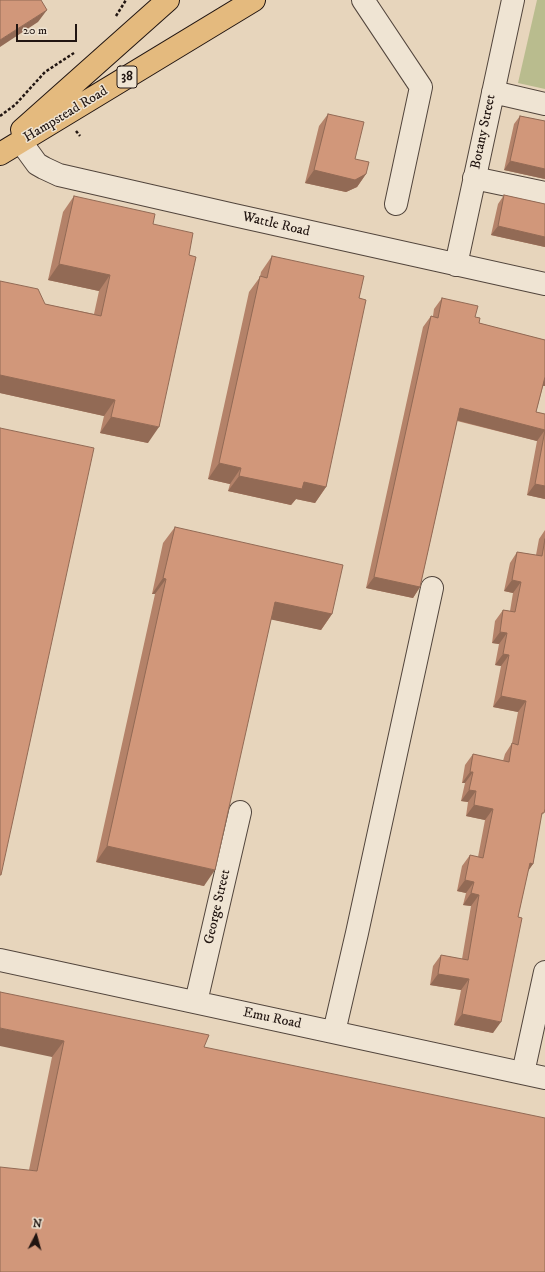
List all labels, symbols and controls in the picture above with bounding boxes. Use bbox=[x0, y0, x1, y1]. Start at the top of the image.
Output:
scale bar bbox=[18, 16, 79, 42]
text: 20 m bbox=[23, 23, 47, 38]
road number: 38 bbox=[117, 66, 137, 88]
street label: Hampstead Road bbox=[21, 83, 111, 147]
street label: Botany Street bbox=[468, 93, 500, 171]
street label: Wattle Road bbox=[241, 209, 311, 241]
street label: George Street bbox=[201, 868, 235, 946]
street label: Emu Road bbox=[241, 1005, 303, 1033]
north arrow bbox=[16, 1216, 56, 1256]
text: N bbox=[32, 1217, 42, 1231]

